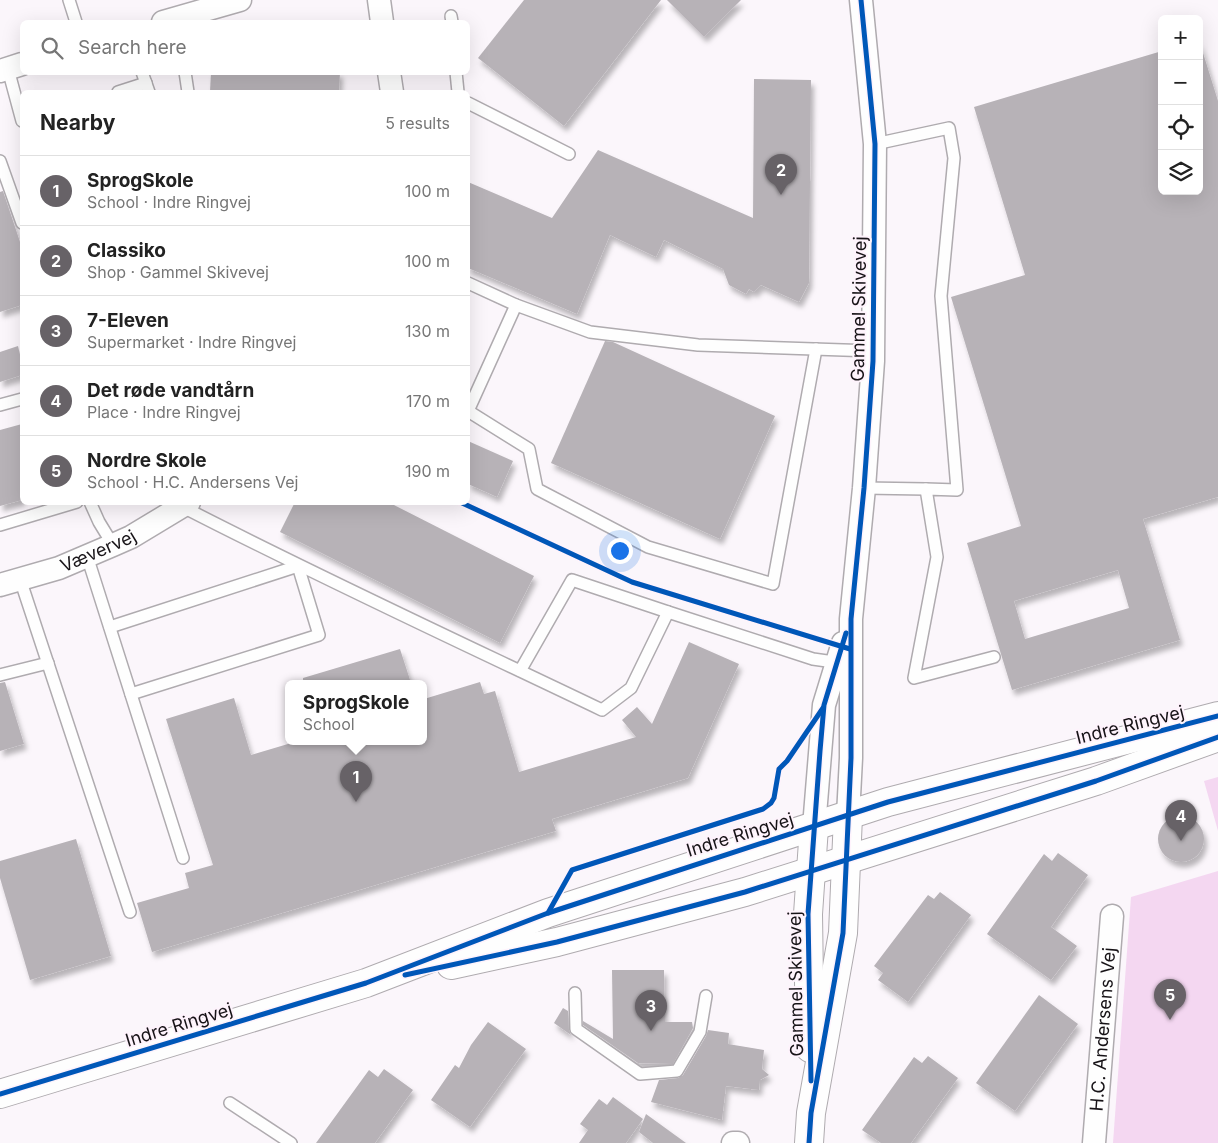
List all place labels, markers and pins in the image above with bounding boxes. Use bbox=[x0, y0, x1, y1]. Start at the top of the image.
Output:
pin: 2 bbox=[765, 154, 797, 195]
pin: 1 bbox=[340, 761, 372, 802]
pin: 4 bbox=[1165, 800, 1197, 841]
pin: 5 bbox=[1154, 979, 1186, 1020]
pin: 3 bbox=[635, 990, 667, 1031]

